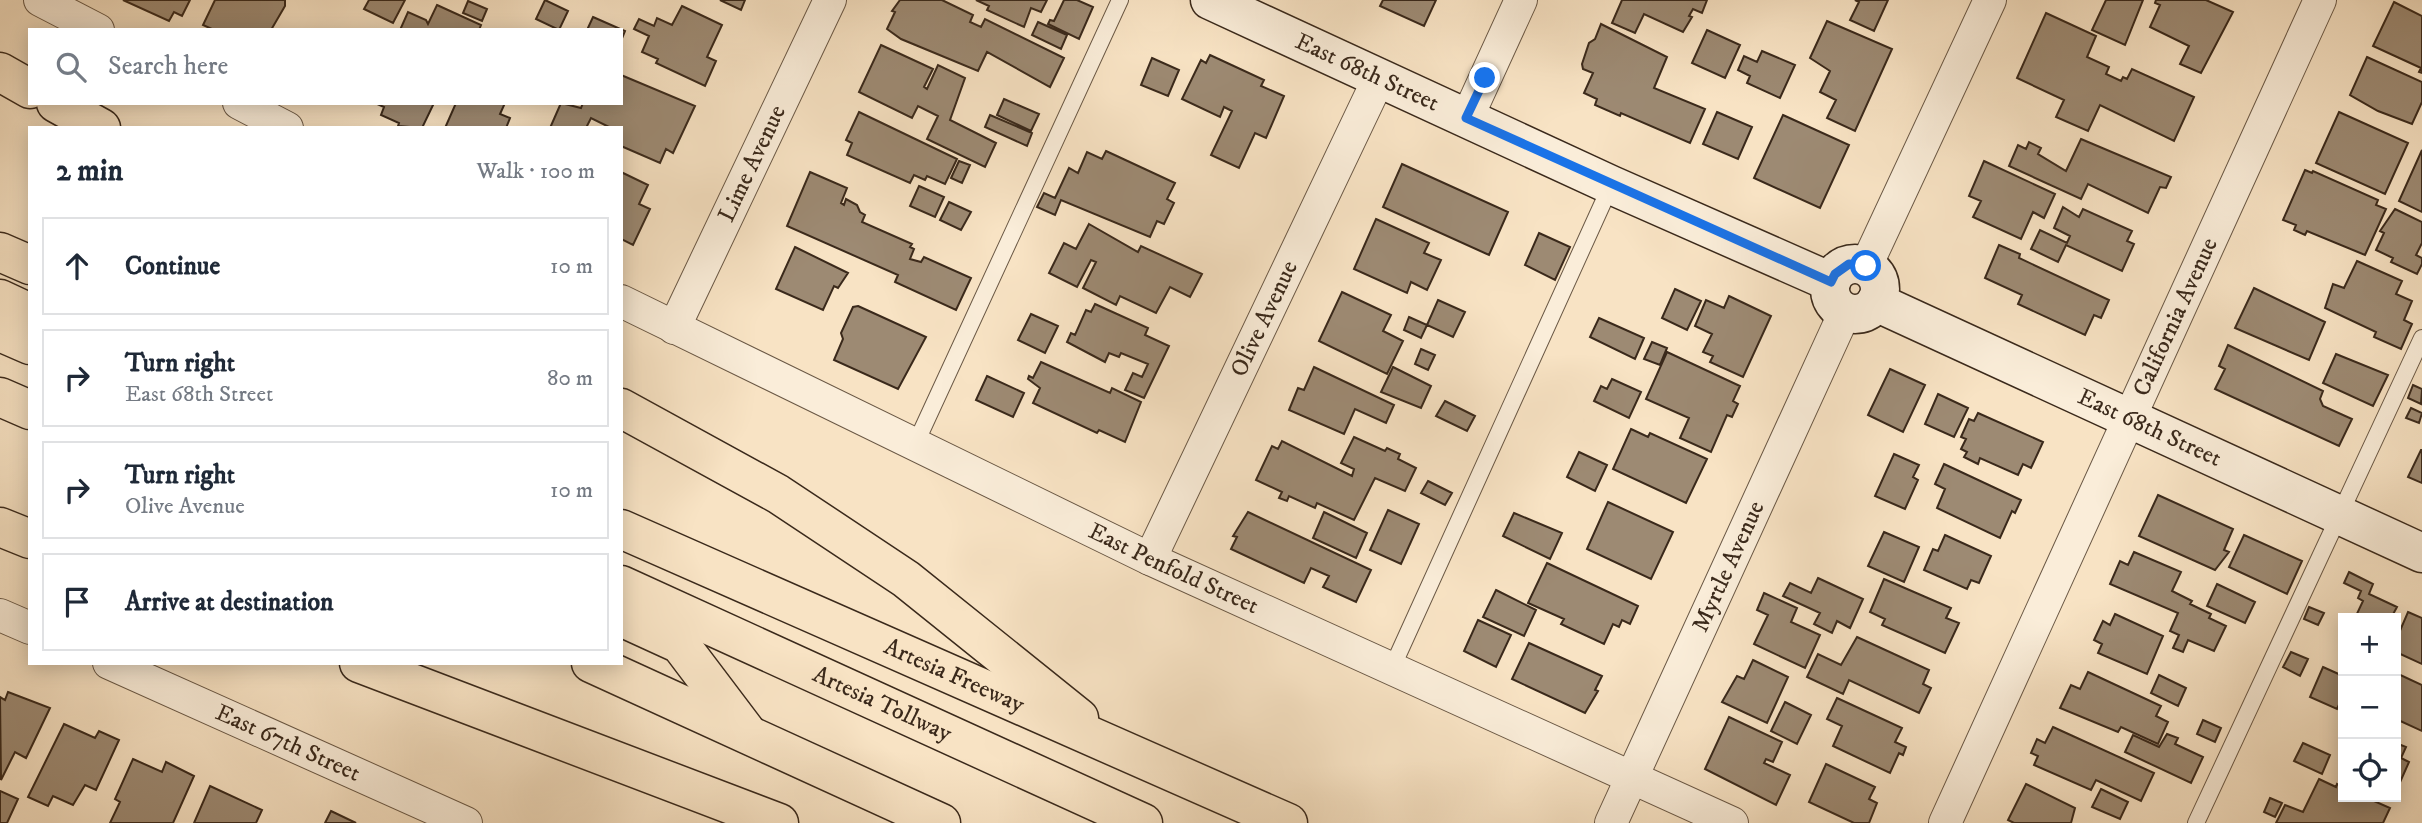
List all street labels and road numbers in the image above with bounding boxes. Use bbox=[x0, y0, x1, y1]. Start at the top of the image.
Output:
street label: East 68th Street bbox=[1291, 26, 1444, 119]
street label: Lime Avenue bbox=[712, 100, 793, 227]
street label: California Avenue bbox=[2126, 233, 2225, 401]
street label: Olive Avenue bbox=[1224, 256, 1305, 382]
street label: East 68th Street bbox=[2073, 382, 2226, 474]
street label: Myrtle Avenue bbox=[1685, 496, 1771, 637]
street label: East Penfold Street bbox=[1083, 516, 1264, 621]
street label: Artesia Freeway bbox=[879, 632, 1030, 720]
street label: Artesia Tollway bbox=[808, 659, 957, 749]
street label: East 67th Street bbox=[211, 698, 365, 789]

